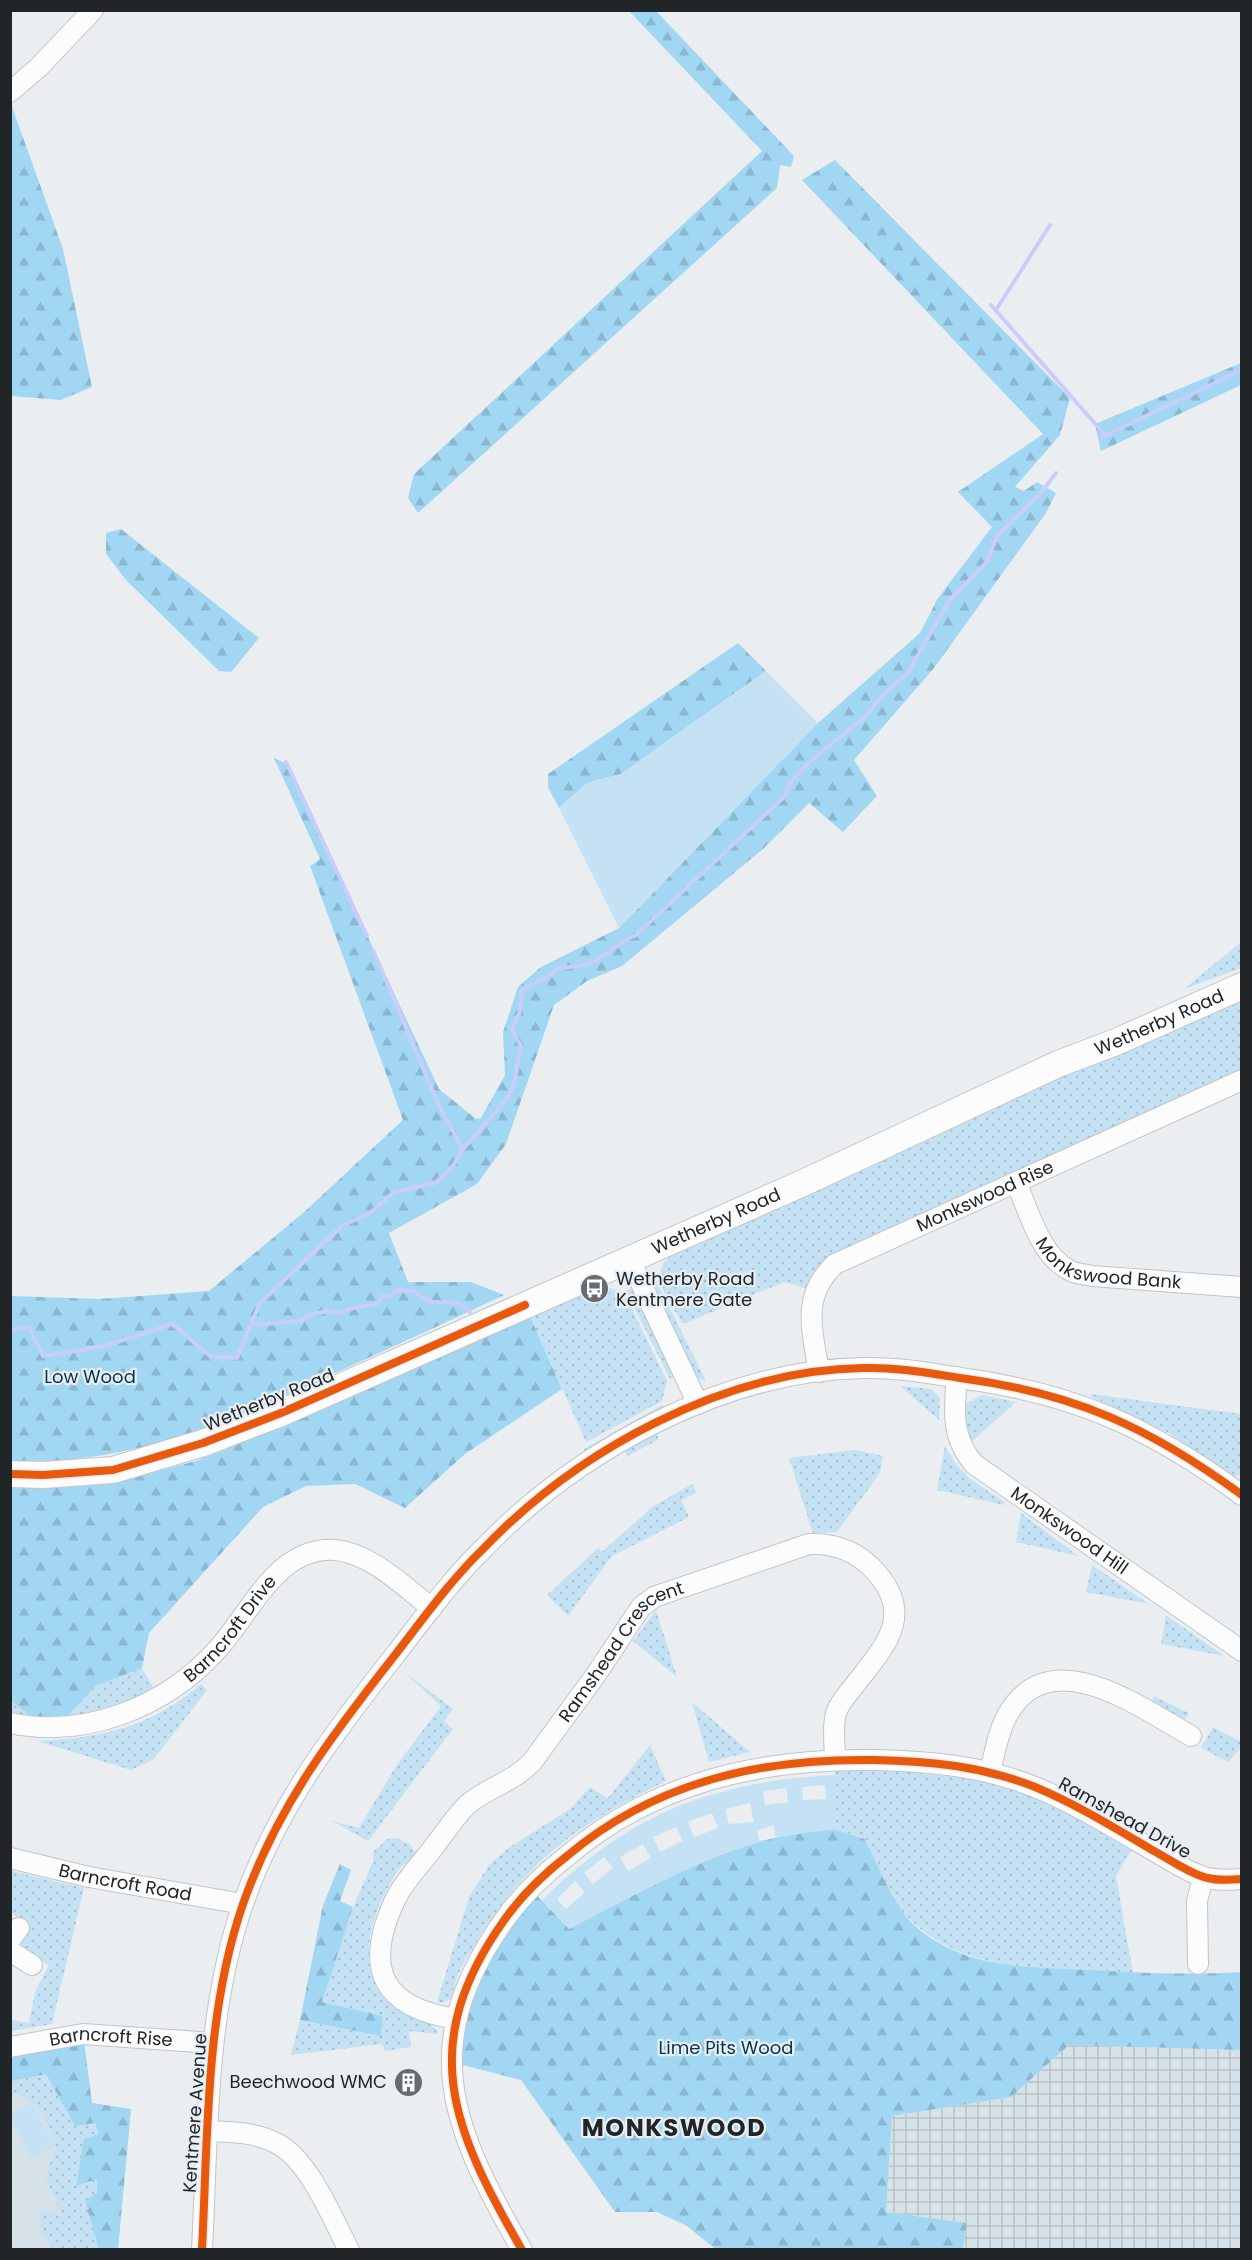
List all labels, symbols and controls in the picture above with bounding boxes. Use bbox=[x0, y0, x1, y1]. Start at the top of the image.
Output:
street label: Wetherby Road bbox=[1091, 983, 1228, 1061]
street label: Monkswood Rise bbox=[912, 1154, 1057, 1238]
street label: Wetherby Road bbox=[647, 1182, 784, 1260]
street label: Monkswood Bank bbox=[1030, 1232, 1183, 1295]
place label: Wetherby Road Kentmere Gate bbox=[616, 1266, 755, 1312]
bus stop icon: Wetherby Road Kentmere Gate bbox=[579, 1273, 611, 1305]
street label: Wetherby Road bbox=[200, 1362, 338, 1437]
park label: Low Wood bbox=[44, 1364, 136, 1389]
street label: Monkswood Hill bbox=[1006, 1480, 1133, 1580]
street label: Barncroft Drive bbox=[178, 1569, 282, 1688]
street label: Ramshead Crescent bbox=[552, 1575, 687, 1727]
street label: Ramshead Drive bbox=[1054, 1771, 1196, 1864]
street label: Barncroft Road bbox=[56, 1857, 194, 1907]
street label: Barncroft Rise bbox=[47, 2021, 174, 2052]
street label: Kentmere Avenue bbox=[176, 2032, 213, 2194]
park label: Lime Pits Wood bbox=[658, 2035, 794, 2060]
building icon: Beechwood WMC bbox=[392, 2066, 424, 2098]
place label: Beechwood WMC bbox=[229, 2069, 387, 2094]
district label: MONKSWOOD bbox=[582, 2111, 766, 2144]

